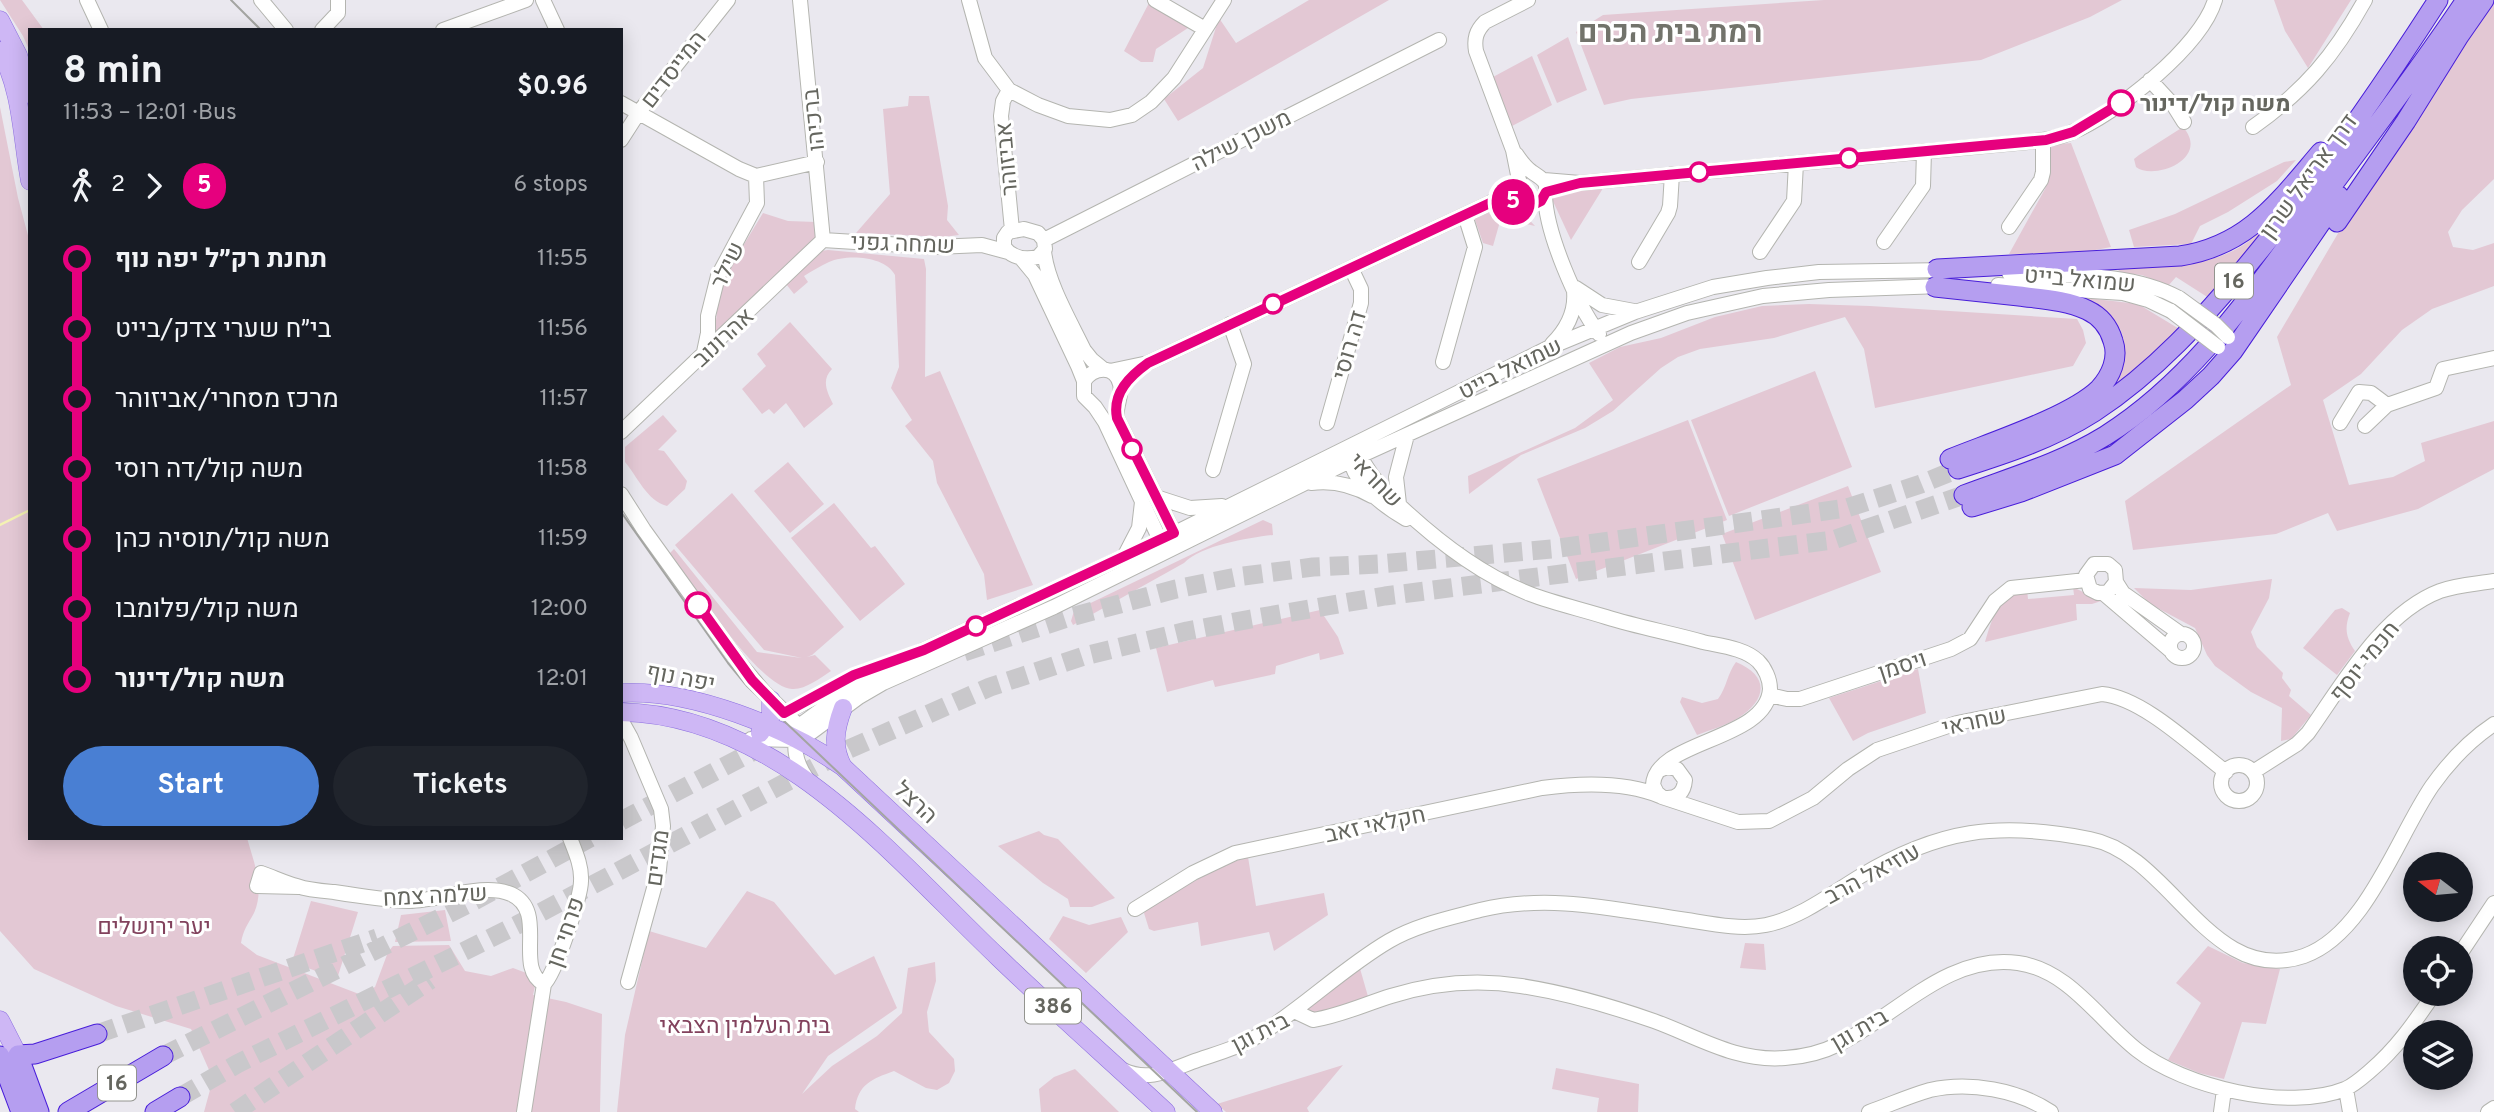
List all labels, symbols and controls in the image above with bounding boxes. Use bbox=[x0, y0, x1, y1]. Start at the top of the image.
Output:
district label: רמת בית הכרם bbox=[1578, 16, 1762, 53]
street label: המייסדים bbox=[636, 26, 714, 115]
text: 8 min bbox=[63, 48, 163, 97]
text: $0.96 bbox=[517, 71, 588, 104]
street label: ברכיהו bbox=[798, 87, 833, 153]
marker: משה קול/דינור bbox=[2108, 90, 2134, 116]
place label: משה קול/דינור bbox=[2140, 91, 2290, 120]
text: 11:53 – 12:01 · Bus bbox=[63, 99, 237, 128]
street label: משכן שילה bbox=[1188, 105, 1297, 180]
street label: דרך אריאל שרון bbox=[2255, 109, 2365, 246]
street label: אביזוהר bbox=[991, 121, 1026, 197]
unlabelled marker bbox=[1839, 148, 1859, 168]
unlabelled marker bbox=[1689, 162, 1709, 182]
icon: walk bbox=[63, 167, 101, 205]
icon: forward bbox=[135, 167, 173, 205]
text: 2 bbox=[111, 171, 125, 200]
text: 5 bbox=[197, 171, 212, 201]
text: 6 stops bbox=[514, 171, 588, 200]
line badge: 5 bbox=[1490, 179, 1536, 225]
text: 5 bbox=[1506, 187, 1520, 217]
street label: שמחה גפני bbox=[850, 229, 956, 262]
street label: שילר bbox=[706, 238, 753, 294]
text: תחנת רק״ל יפה נוף bbox=[115, 244, 327, 277]
text: 11:55 bbox=[537, 245, 588, 274]
street label: שמואל בייט bbox=[2023, 262, 2137, 301]
road number: 16 bbox=[2215, 264, 2253, 298]
unlabelled marker bbox=[1263, 294, 1283, 314]
street label: אהרונוב bbox=[688, 303, 762, 375]
street label: דה רוסי bbox=[1328, 308, 1375, 384]
text: בי״ח שערי צדק/בייט bbox=[115, 314, 331, 347]
text: 11:56 bbox=[538, 315, 588, 344]
street label: שמואל בייט bbox=[1454, 333, 1568, 408]
text: מרכז מסחרי/אביזוהר bbox=[115, 384, 339, 417]
text: 11:57 bbox=[540, 385, 588, 414]
unlabelled marker bbox=[1122, 439, 1142, 459]
street label: שחראי bbox=[1341, 448, 1407, 515]
text: משה קול/דה רוסי bbox=[115, 454, 303, 487]
text: 11:58 bbox=[537, 455, 588, 484]
text: משה קול/תוסיה כהן bbox=[115, 524, 330, 557]
text: 11:59 bbox=[538, 525, 588, 554]
unlabelled marker bbox=[685, 592, 711, 618]
text: משה קול/פלומבו bbox=[115, 594, 299, 627]
text: 12:00 bbox=[531, 595, 588, 624]
unlabelled marker bbox=[966, 616, 986, 636]
street label: חכמי יוסף bbox=[2325, 616, 2407, 709]
street label: ויסמן bbox=[1875, 646, 1931, 689]
street label: יפה נוף bbox=[644, 659, 717, 700]
text: משה קול/דינור bbox=[115, 664, 285, 697]
text: 12:01 bbox=[537, 665, 588, 694]
street label: שחראי bbox=[1940, 702, 2009, 744]
button: Start bbox=[63, 746, 319, 826]
button: Tickets bbox=[333, 746, 588, 826]
street label: הרצל bbox=[886, 776, 942, 831]
street label: חקלאי זאב bbox=[1323, 802, 1429, 851]
street label: מגדים bbox=[641, 828, 678, 889]
street label: עוזיאל הרב bbox=[1820, 838, 1926, 912]
north arrow bbox=[2403, 852, 2473, 922]
map controls bbox=[2403, 852, 2473, 1090]
street label: שלמה צמח bbox=[382, 880, 488, 915]
street label: פרחי חן bbox=[542, 894, 593, 972]
park label: יער ירושלים bbox=[97, 914, 211, 943]
button: locate bbox=[2403, 936, 2473, 1006]
road number: 386 bbox=[1025, 988, 1081, 1024]
street label: בית וגן bbox=[1827, 1003, 1894, 1059]
street label: בית וגן bbox=[1227, 1007, 1295, 1061]
park label: בית העלמין הצבאי bbox=[660, 1013, 830, 1042]
button: layers bbox=[2403, 1020, 2473, 1090]
road number: 16 bbox=[98, 1066, 136, 1100]

